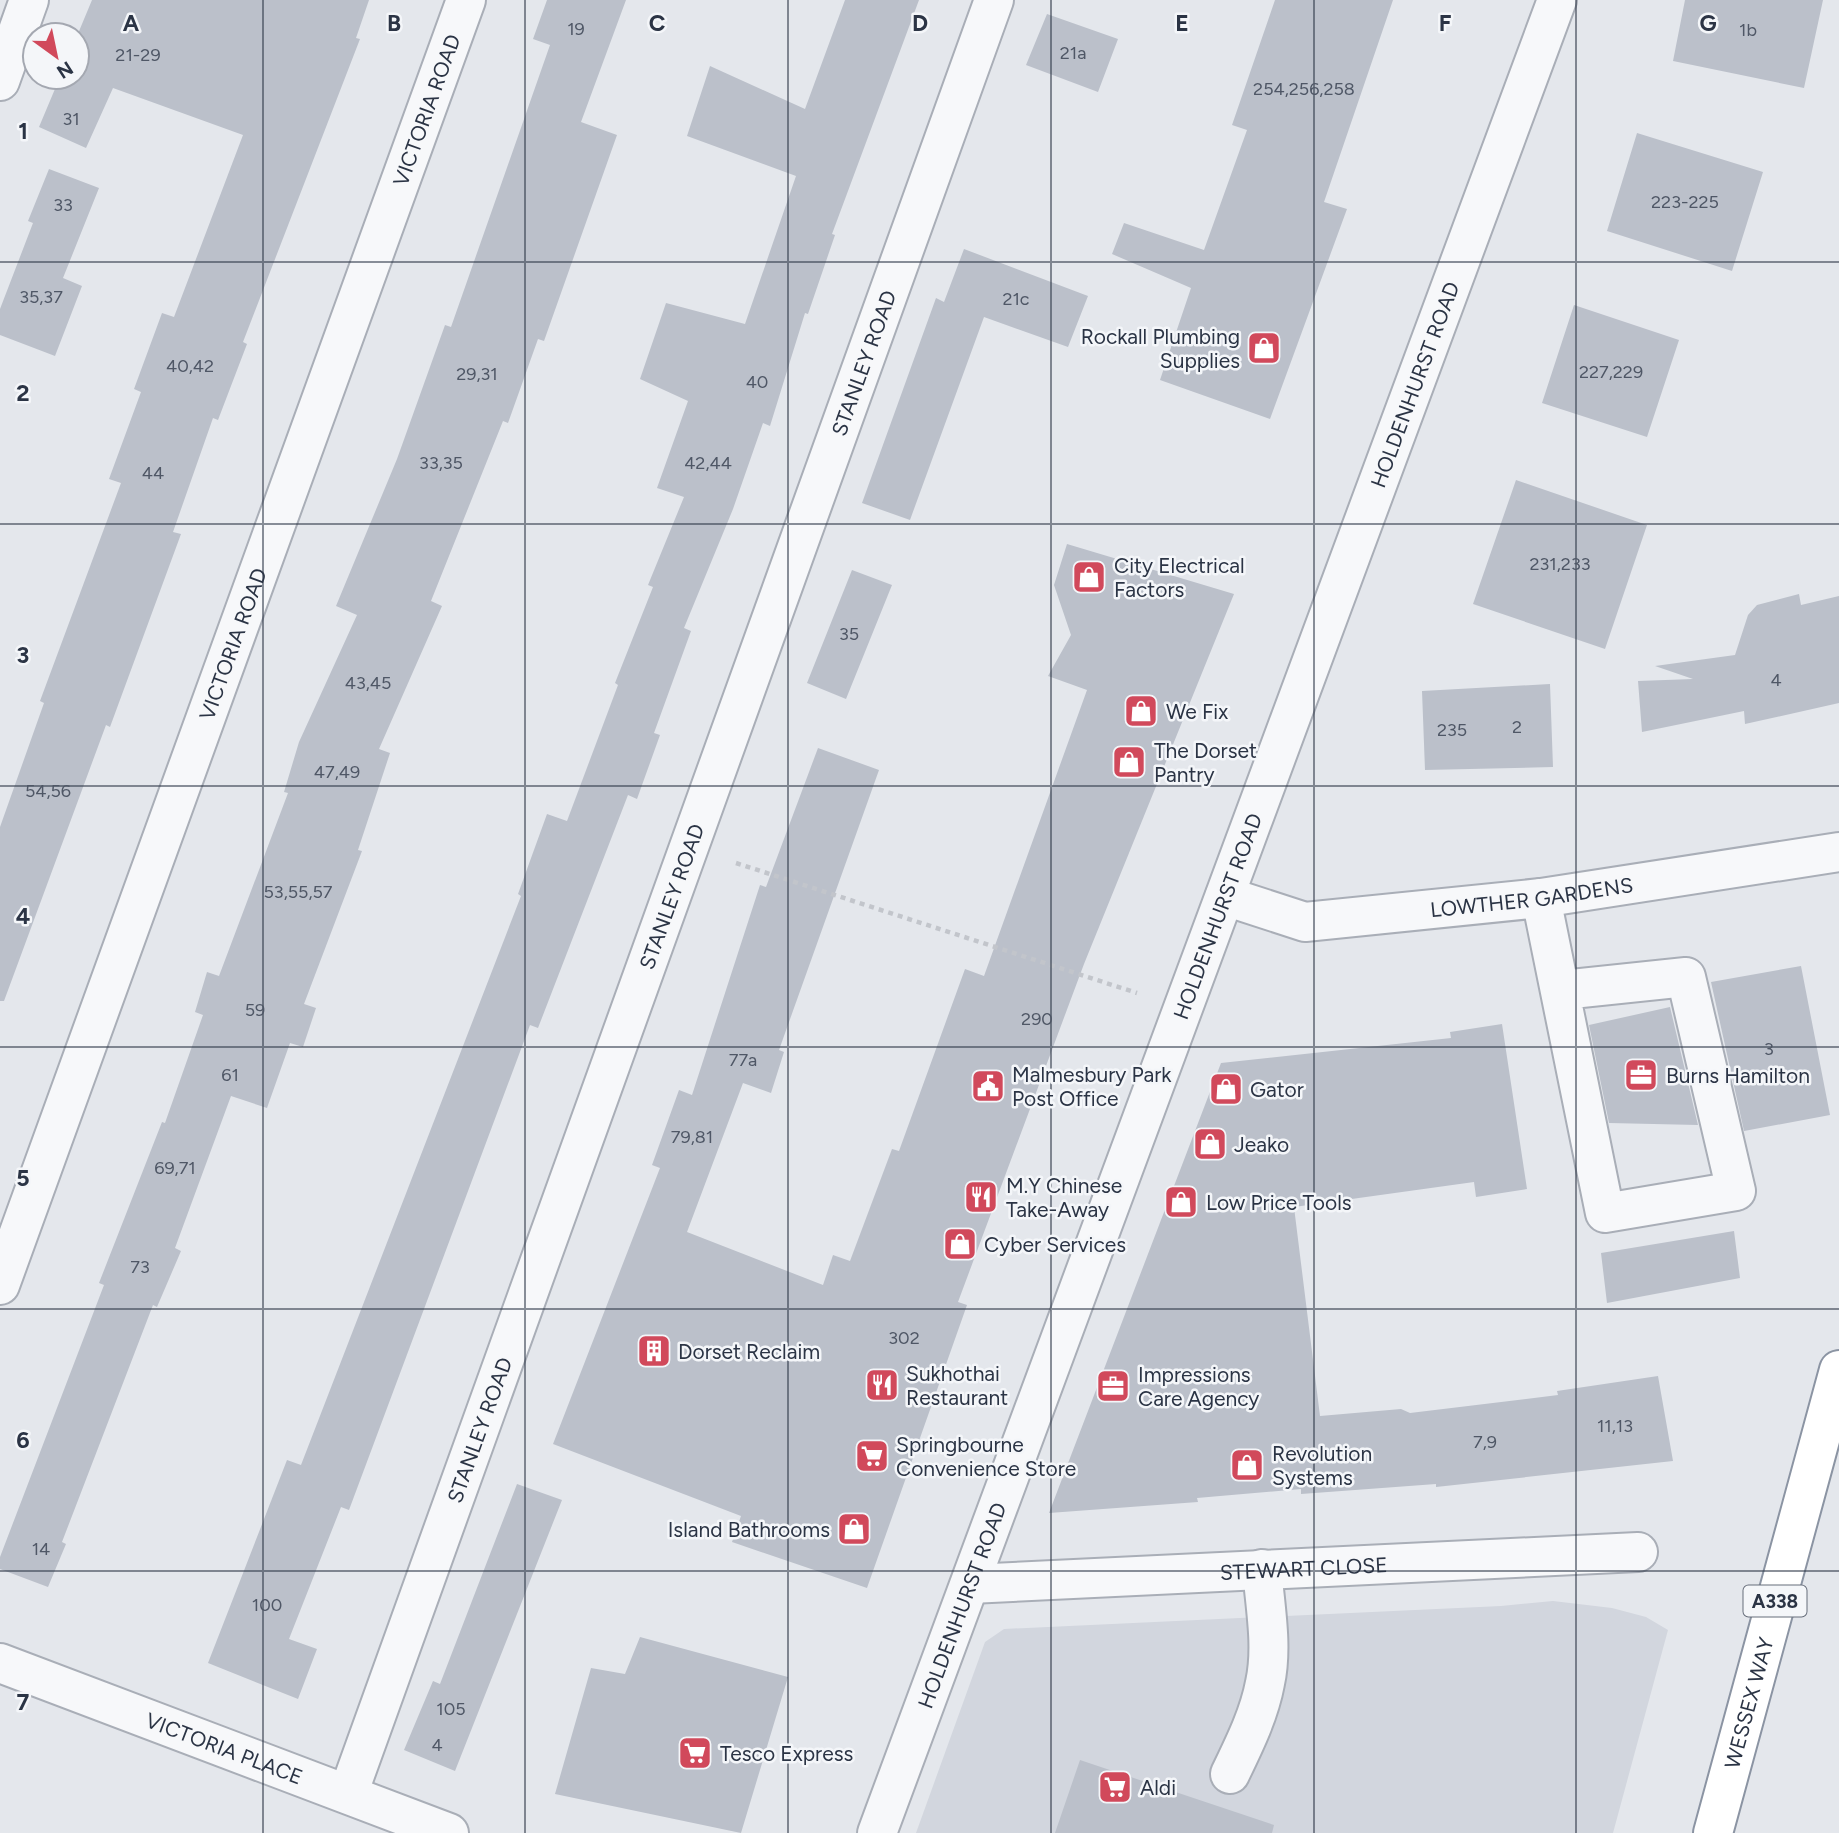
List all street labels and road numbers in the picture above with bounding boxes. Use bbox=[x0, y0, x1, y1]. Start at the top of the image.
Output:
street label: VICTORIA ROAD bbox=[387, 31, 465, 189]
street label: HOLDENHURST ROAD bbox=[1365, 278, 1464, 491]
street label: STANLEY ROAD bbox=[826, 287, 901, 439]
street label: VICTORIA ROAD bbox=[194, 565, 271, 723]
street label: HOLDENHURST ROAD bbox=[1168, 810, 1267, 1022]
street label: STANLEY ROAD bbox=[634, 820, 709, 973]
street label: LOWTHER GARDENS bbox=[1429, 871, 1635, 922]
street label: STANLEY ROAD bbox=[441, 1354, 517, 1506]
street label: HOLDENHURST ROAD bbox=[912, 1499, 1011, 1712]
street label: STEWART CLOSE bbox=[1219, 1552, 1388, 1585]
road number: A338 bbox=[1744, 1586, 1806, 1616]
street label: WESSEX WAY bbox=[1719, 1634, 1778, 1771]
street label: VICTORIA PLACE bbox=[142, 1707, 307, 1789]

